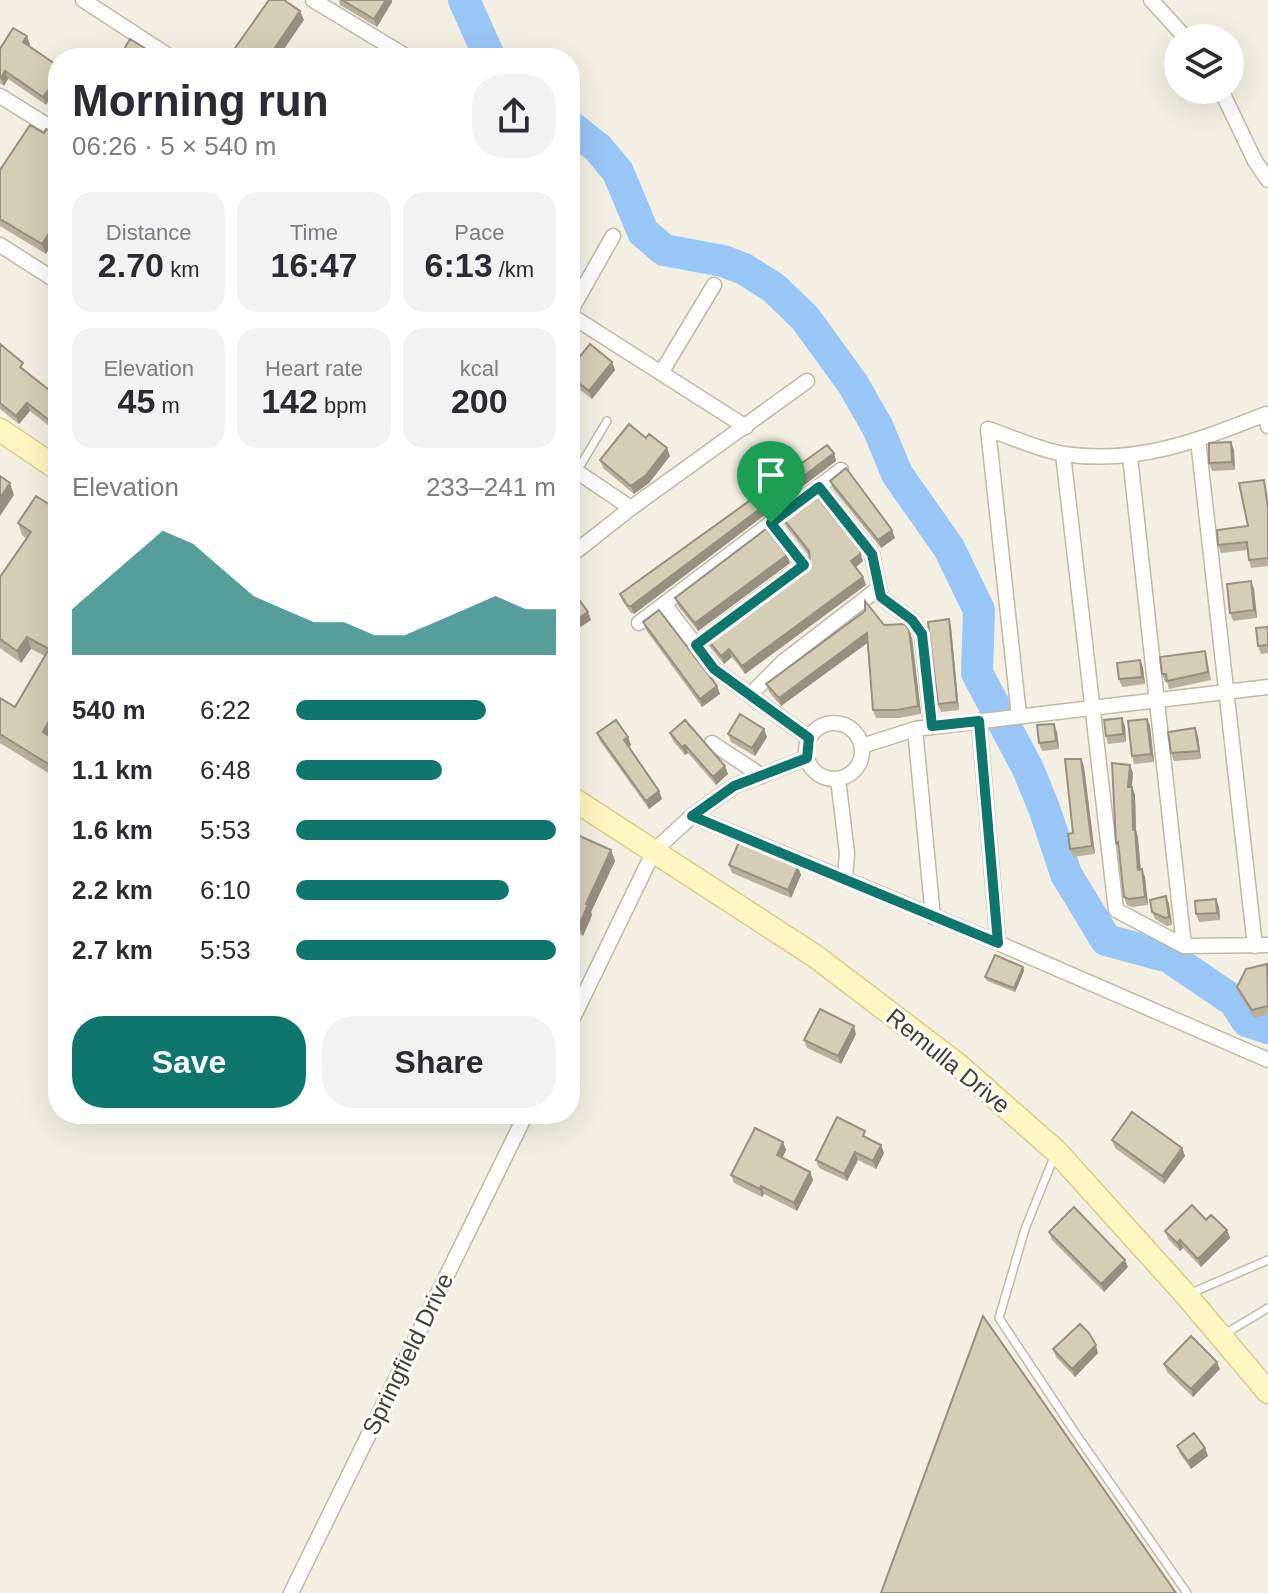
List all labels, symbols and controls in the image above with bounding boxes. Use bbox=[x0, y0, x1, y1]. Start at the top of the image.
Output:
map controls bbox=[1164, 24, 1244, 104]
button: layers bbox=[1164, 24, 1244, 104]
button: share bbox=[472, 74, 556, 158]
text: Morning run bbox=[72, 76, 329, 125]
text: 06:26 · 5 × 540 m bbox=[72, 131, 277, 161]
text: Distance bbox=[106, 220, 191, 245]
text: Time bbox=[290, 220, 338, 245]
text: Pace bbox=[454, 220, 504, 245]
text: 2.70 bbox=[98, 246, 164, 284]
text: 16:47 bbox=[271, 246, 357, 284]
text: 6:13 bbox=[425, 246, 493, 284]
text: km bbox=[164, 257, 199, 282]
text: /km bbox=[493, 257, 534, 282]
text: Elevation bbox=[103, 356, 194, 381]
text: Heart rate bbox=[265, 356, 363, 381]
text: kcal bbox=[460, 356, 499, 381]
text: 45 bbox=[118, 382, 155, 420]
text: 142 bbox=[261, 382, 318, 420]
text: 200 bbox=[451, 382, 508, 420]
text: m bbox=[155, 393, 180, 418]
text: bpm bbox=[318, 393, 367, 418]
pin bbox=[737, 441, 805, 523]
icon: arrive bbox=[749, 453, 793, 497]
text: Elevation bbox=[72, 472, 179, 502]
text: 233–241 m bbox=[426, 472, 556, 502]
text: 540 m bbox=[72, 695, 146, 725]
text: 6:22 bbox=[200, 695, 251, 725]
text: 1.1 km bbox=[72, 755, 153, 785]
text: 6:48 bbox=[200, 755, 251, 785]
text: 1.6 km bbox=[72, 815, 153, 845]
text: 5:53 bbox=[200, 815, 251, 845]
text: 2.2 km bbox=[72, 875, 153, 905]
text: 6:10 bbox=[200, 875, 251, 905]
text: 2.7 km bbox=[72, 935, 153, 965]
text: 5:53 bbox=[200, 935, 251, 965]
street label: Remulla Drive bbox=[881, 1003, 1015, 1119]
button: Save bbox=[72, 1016, 306, 1108]
button: Share bbox=[322, 1016, 556, 1108]
street label: Springfield Drive bbox=[357, 1269, 458, 1439]

